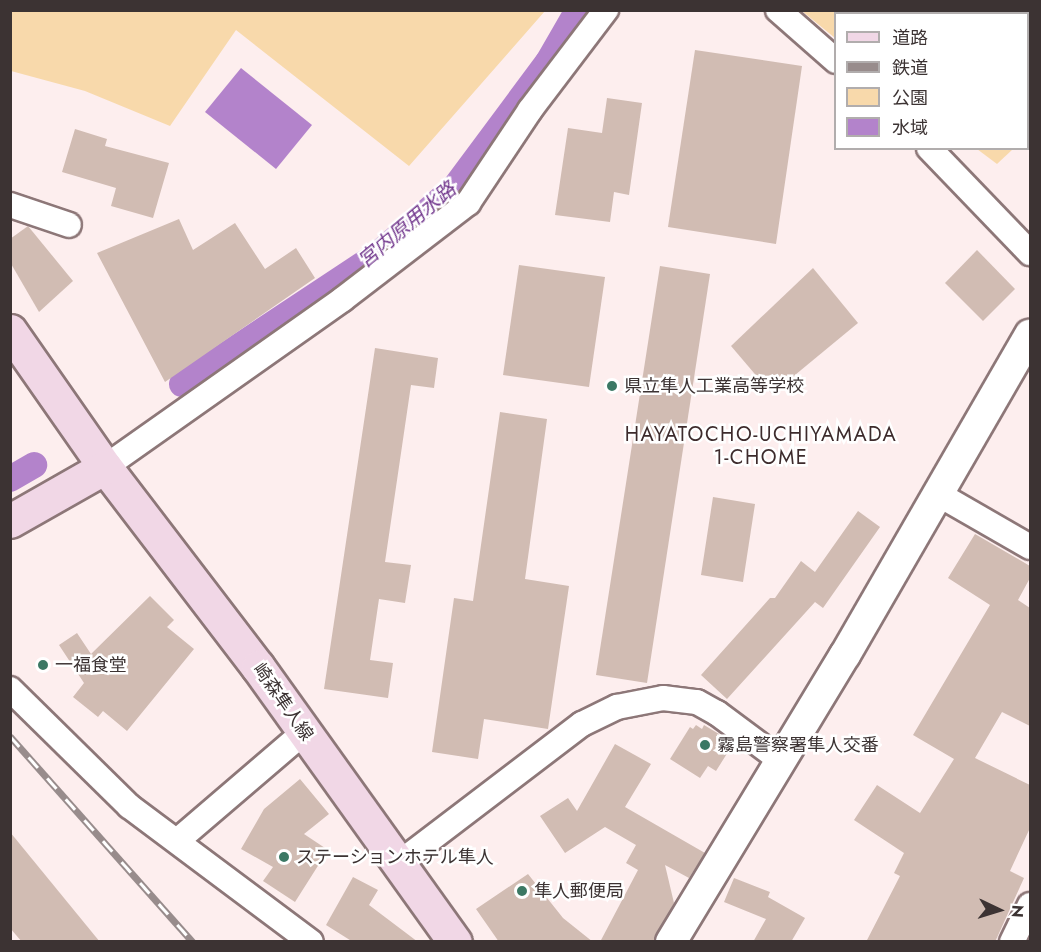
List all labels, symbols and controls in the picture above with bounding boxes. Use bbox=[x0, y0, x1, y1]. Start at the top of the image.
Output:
legend bbox=[834, 12, 1029, 150]
text: 道路 bbox=[892, 25, 928, 51]
text: 鉄道 bbox=[892, 55, 928, 81]
text: 公園 bbox=[892, 85, 928, 111]
text: 水域 bbox=[892, 115, 928, 141]
water label: 宮内原用水路 bbox=[353, 177, 461, 273]
place label: 県立隼人工業高等学校 bbox=[624, 375, 804, 397]
marker: 県立隼人工業高等学校 bbox=[605, 379, 619, 393]
district label: HAYATOCHO-UCHIYAMADA 1-CHOME bbox=[625, 422, 897, 469]
place label: 一福食堂 bbox=[55, 654, 127, 676]
marker: 一福食堂 bbox=[36, 658, 50, 672]
street label: 崎森隼人線 bbox=[248, 659, 318, 745]
place label: 霧島警察署隼人交番 bbox=[717, 734, 879, 756]
marker: 霧島警察署隼人交番 bbox=[698, 738, 712, 752]
place label: ステーションホテル隼人 bbox=[296, 846, 494, 868]
marker: ステーションホテル隼人 bbox=[277, 850, 291, 864]
place label: 隼人郵便局 bbox=[534, 880, 624, 902]
north arrow bbox=[969, 880, 1029, 940]
marker: 隼人郵便局 bbox=[515, 884, 529, 898]
text: N bbox=[1006, 904, 1029, 918]

